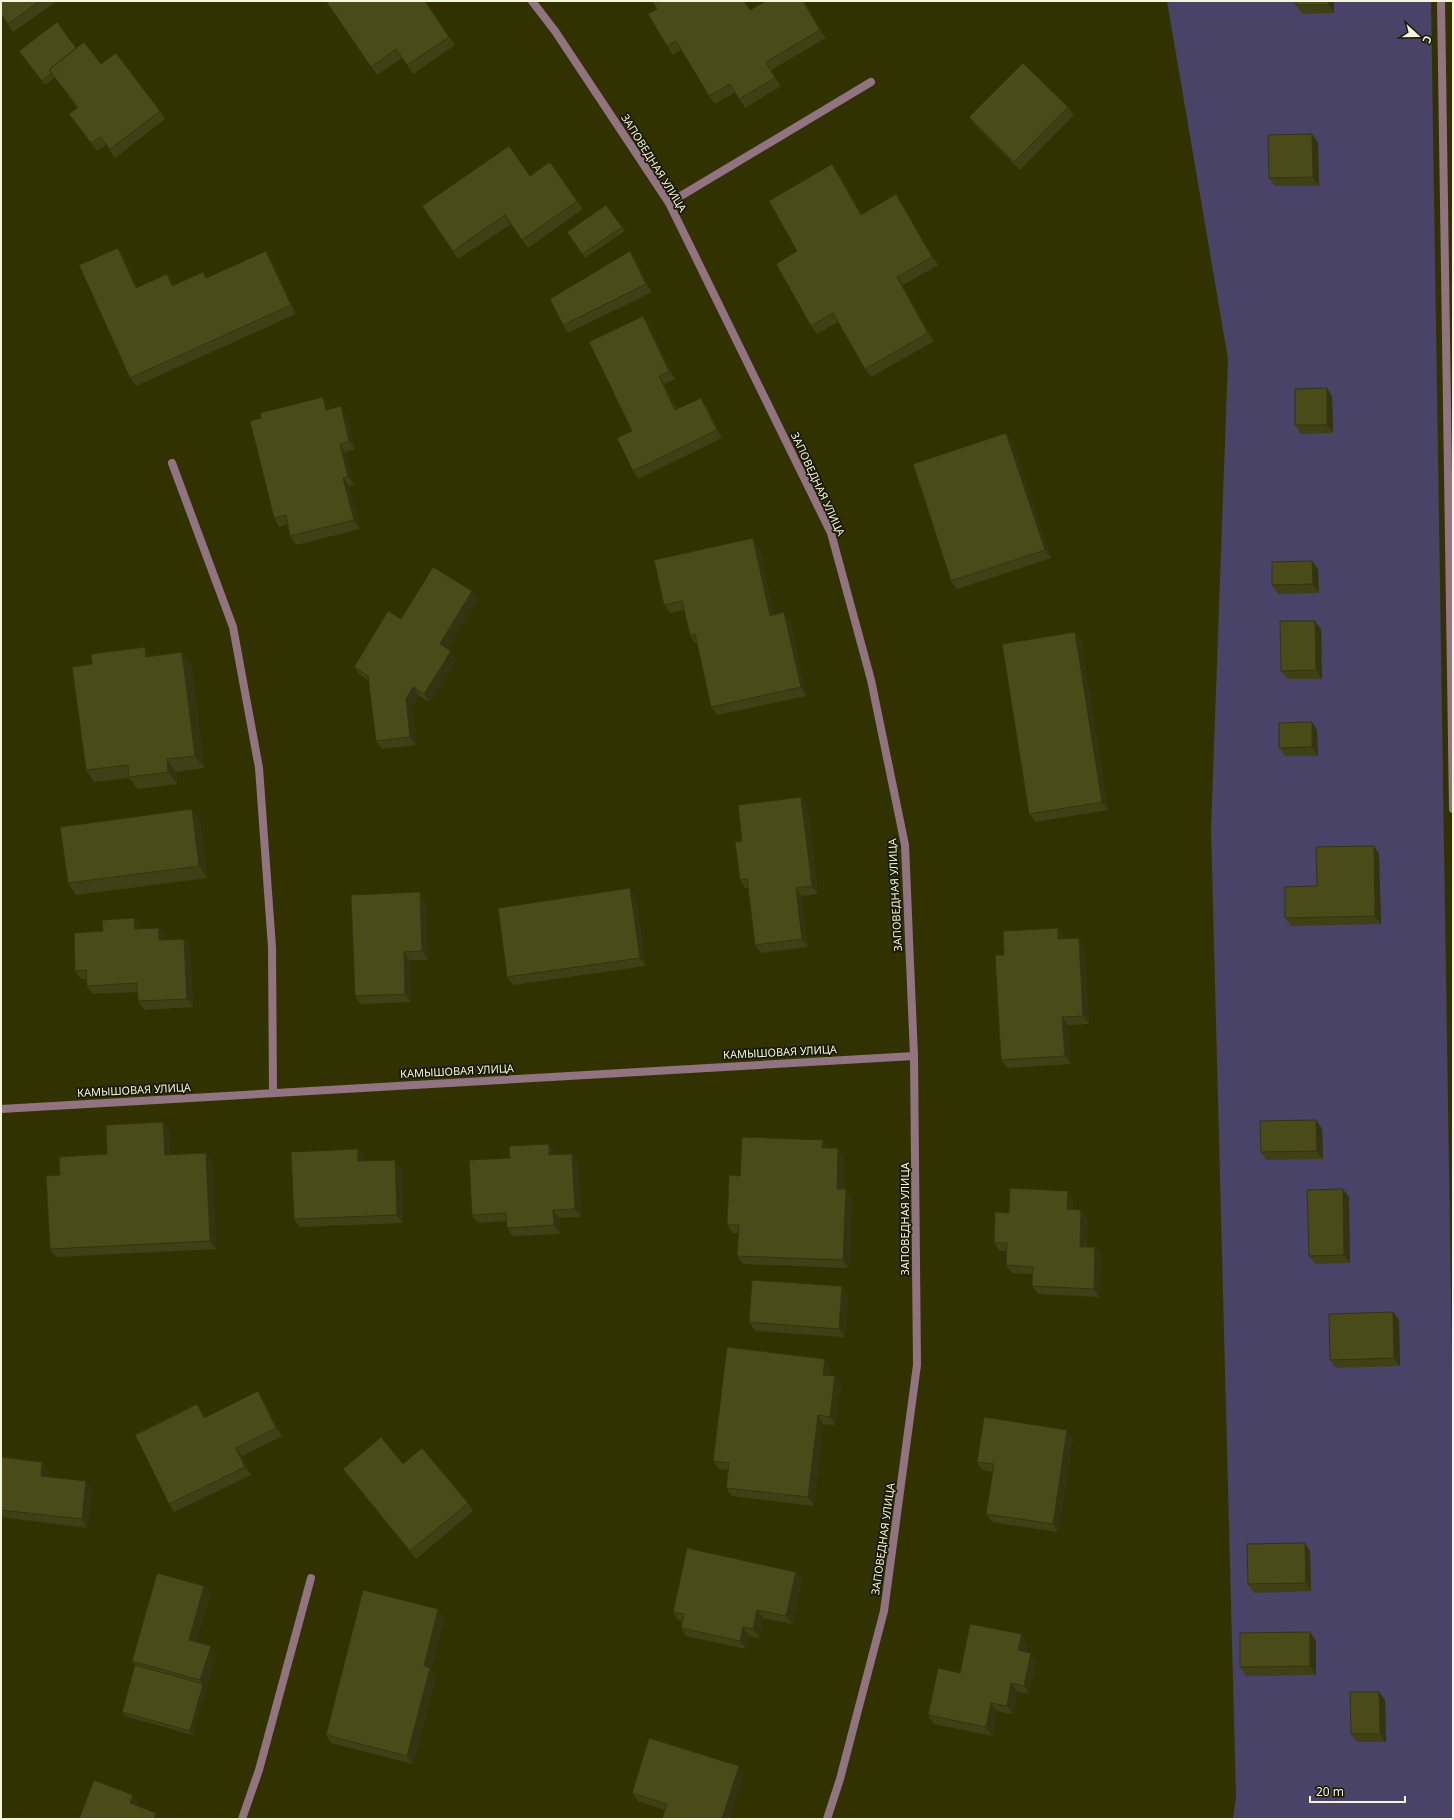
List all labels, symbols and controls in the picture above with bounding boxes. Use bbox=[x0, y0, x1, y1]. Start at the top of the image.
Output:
north arrow bbox=[1398, 16, 1438, 56]
text: С bbox=[1420, 34, 1436, 46]
street label: ЗАПОВЕДНАЯ УЛИЦА bbox=[618, 111, 691, 215]
street label: ЗАПОВЕДНАЯ УЛИЦА bbox=[788, 429, 850, 539]
street label: ЗАПОВЕДНАЯ УЛИЦА bbox=[884, 837, 905, 952]
street label: КАМЫШОВАЯ УЛИЦА bbox=[723, 1041, 838, 1062]
street label: КАМЫШОВАЯ УЛИЦА bbox=[400, 1060, 515, 1081]
street label: КАМЫШОВАЯ УЛИЦА bbox=[77, 1079, 192, 1100]
street label: ЗАПОВЕДНАЯ УЛИЦА bbox=[897, 1161, 912, 1276]
street label: ЗАПОВЕДНАЯ УЛИЦА bbox=[867, 1481, 898, 1596]
scale bar bbox=[1310, 1778, 1405, 1804]
text: 20 m bbox=[1316, 1783, 1344, 1800]

